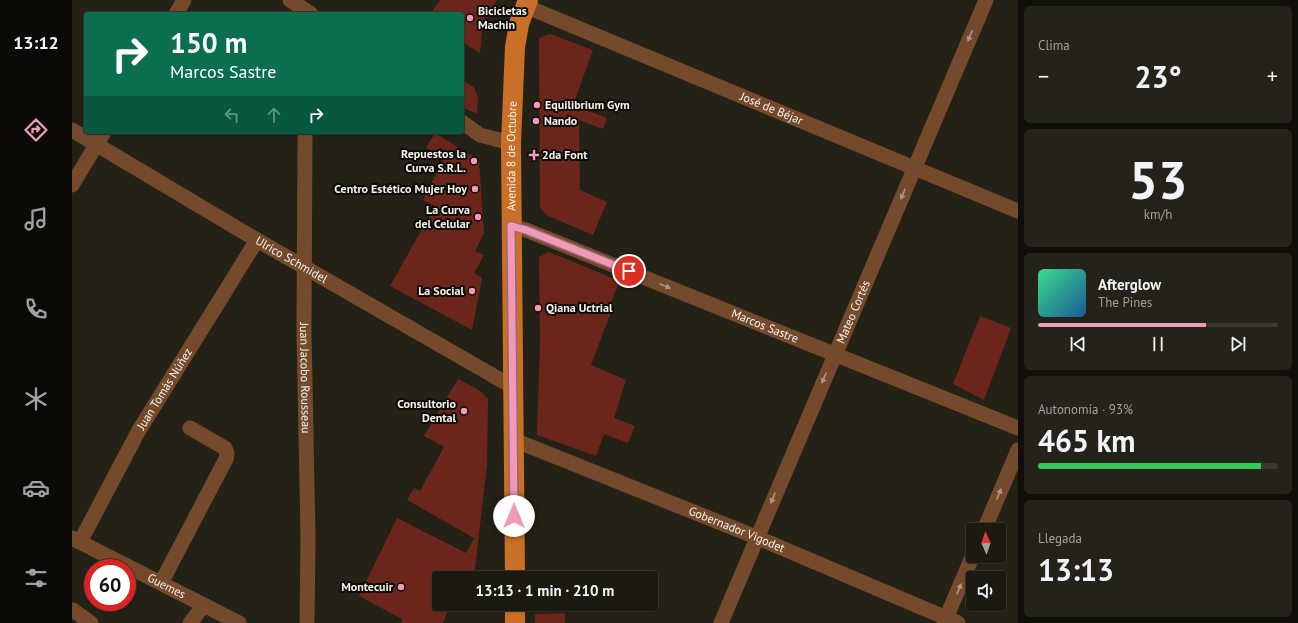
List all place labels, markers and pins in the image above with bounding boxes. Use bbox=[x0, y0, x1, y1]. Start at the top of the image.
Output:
place label: Bicicletas Machin bbox=[478, 3, 527, 32]
marker: Bicicletas Machin bbox=[465, 13, 475, 23]
place label: Equilibrium Gym bbox=[545, 97, 630, 112]
marker: Equilibrium Gym bbox=[532, 100, 542, 110]
place label: Nando bbox=[544, 113, 578, 128]
marker: Nando bbox=[531, 116, 541, 126]
place label: Repuestos la Curva S.R.L. bbox=[401, 146, 466, 175]
place label: 2da Font bbox=[542, 147, 588, 162]
marker: 2da Font bbox=[529, 150, 539, 160]
marker: Repuestos la Curva S.R.L. bbox=[469, 156, 479, 166]
place label: Centro Estético Mujer Hoy bbox=[334, 181, 467, 196]
marker: Centro Estético Mujer Hoy bbox=[470, 184, 480, 194]
place label: La Curva del Celular bbox=[415, 202, 471, 231]
marker: La Curva del Celular bbox=[473, 212, 483, 222]
pin bbox=[612, 254, 646, 288]
place label: La Social bbox=[418, 283, 464, 298]
marker: La Social bbox=[467, 286, 477, 296]
place label: Qiana Uctrial bbox=[546, 300, 613, 315]
marker: Qiana Uctrial bbox=[533, 303, 543, 313]
place label: Consultorio Dental bbox=[397, 396, 457, 425]
marker: Consultorio Dental bbox=[459, 406, 469, 416]
place label: Montecuir bbox=[341, 579, 394, 594]
marker: Montecuir bbox=[396, 582, 406, 592]

